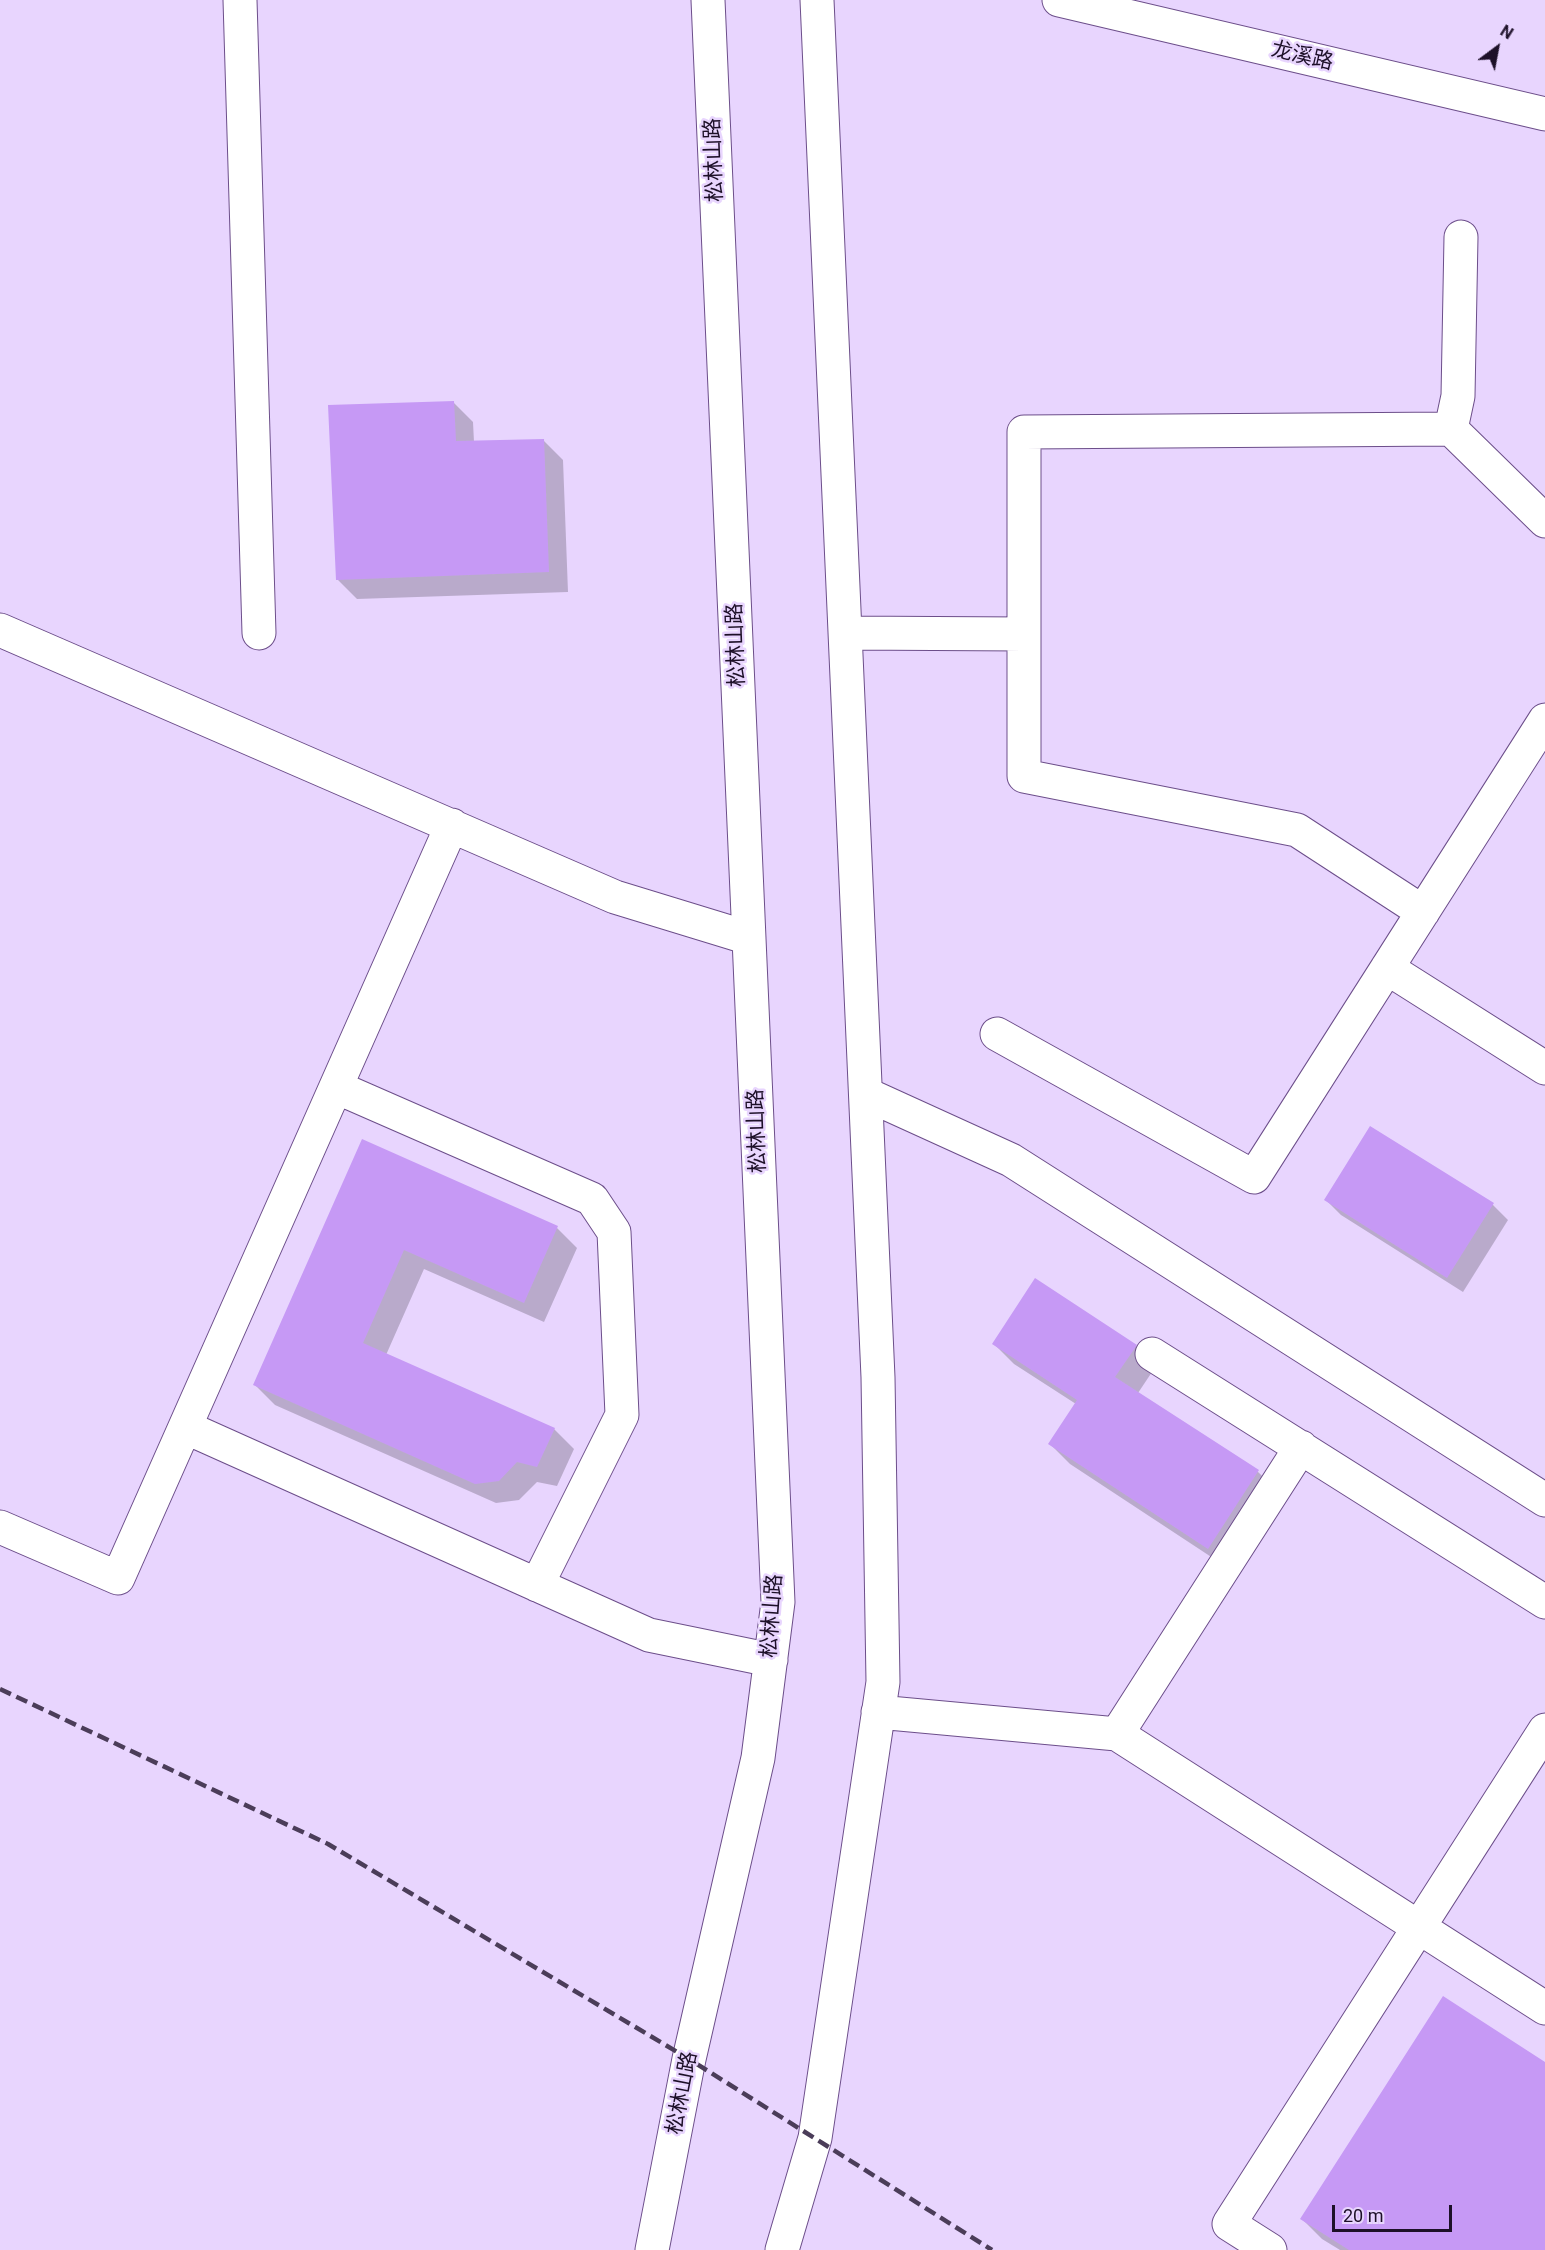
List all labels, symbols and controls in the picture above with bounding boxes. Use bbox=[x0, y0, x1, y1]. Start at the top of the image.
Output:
north arrow bbox=[1467, 18, 1527, 78]
text: N bbox=[1497, 21, 1517, 43]
street label: 龙溪路 bbox=[1268, 38, 1336, 76]
street label: 松林山路 bbox=[701, 118, 729, 202]
street label: 松林山路 bbox=[723, 603, 751, 687]
street label: 松林山路 bbox=[744, 1089, 772, 1173]
street label: 松林山路 bbox=[758, 1573, 788, 1659]
street label: 松林山路 bbox=[663, 2049, 703, 2137]
scale bar bbox=[1335, 2193, 1455, 2231]
text: 20 m bbox=[1343, 2205, 1383, 2226]

